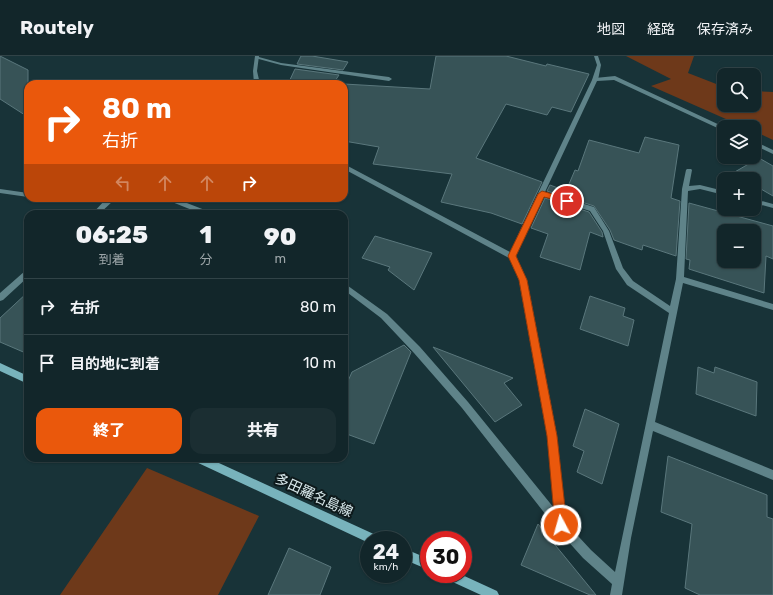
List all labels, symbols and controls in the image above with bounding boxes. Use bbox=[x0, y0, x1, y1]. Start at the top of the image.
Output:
text: Routely bbox=[20, 16, 94, 39]
text: 地図 bbox=[597, 21, 625, 38]
text: 経路 bbox=[647, 21, 675, 38]
text: 保存済み bbox=[697, 21, 753, 38]
map controls bbox=[717, 68, 761, 268]
button: search bbox=[717, 68, 761, 112]
text: 80 m bbox=[102, 92, 172, 125]
icon: right bbox=[36, 96, 88, 148]
button: layers bbox=[717, 120, 761, 164]
text: 右折 bbox=[102, 130, 138, 152]
icon: left bbox=[112, 172, 134, 194]
icon: ahead bbox=[154, 172, 176, 194]
icon: ahead bbox=[196, 172, 218, 194]
icon: right bbox=[238, 172, 260, 194]
button: + bbox=[717, 172, 761, 216]
pin bbox=[550, 184, 584, 218]
icon: arrive bbox=[556, 190, 578, 212]
text: 06:25 bbox=[75, 221, 148, 249]
text: 1 bbox=[200, 221, 212, 249]
text: 90 bbox=[264, 223, 297, 251]
button: − bbox=[717, 224, 761, 268]
text: m bbox=[274, 251, 286, 266]
text: 到着 bbox=[99, 252, 125, 267]
text: 分 bbox=[199, 252, 212, 267]
icon: right bbox=[36, 296, 58, 318]
text: 80 m bbox=[300, 298, 336, 316]
text: 右折 bbox=[70, 299, 100, 317]
icon: arrive bbox=[36, 352, 58, 374]
text: 10 m bbox=[303, 354, 336, 372]
text: 目的地に到着 bbox=[70, 355, 160, 373]
button: 終了 bbox=[36, 408, 182, 454]
button: 共有 bbox=[190, 408, 336, 454]
street label: 多田羅名島線 bbox=[272, 470, 355, 521]
position arrow bbox=[540, 504, 582, 546]
speed limit sign: 30 bbox=[420, 531, 472, 583]
text: 24 bbox=[373, 540, 399, 564]
text: km/h bbox=[374, 561, 398, 573]

